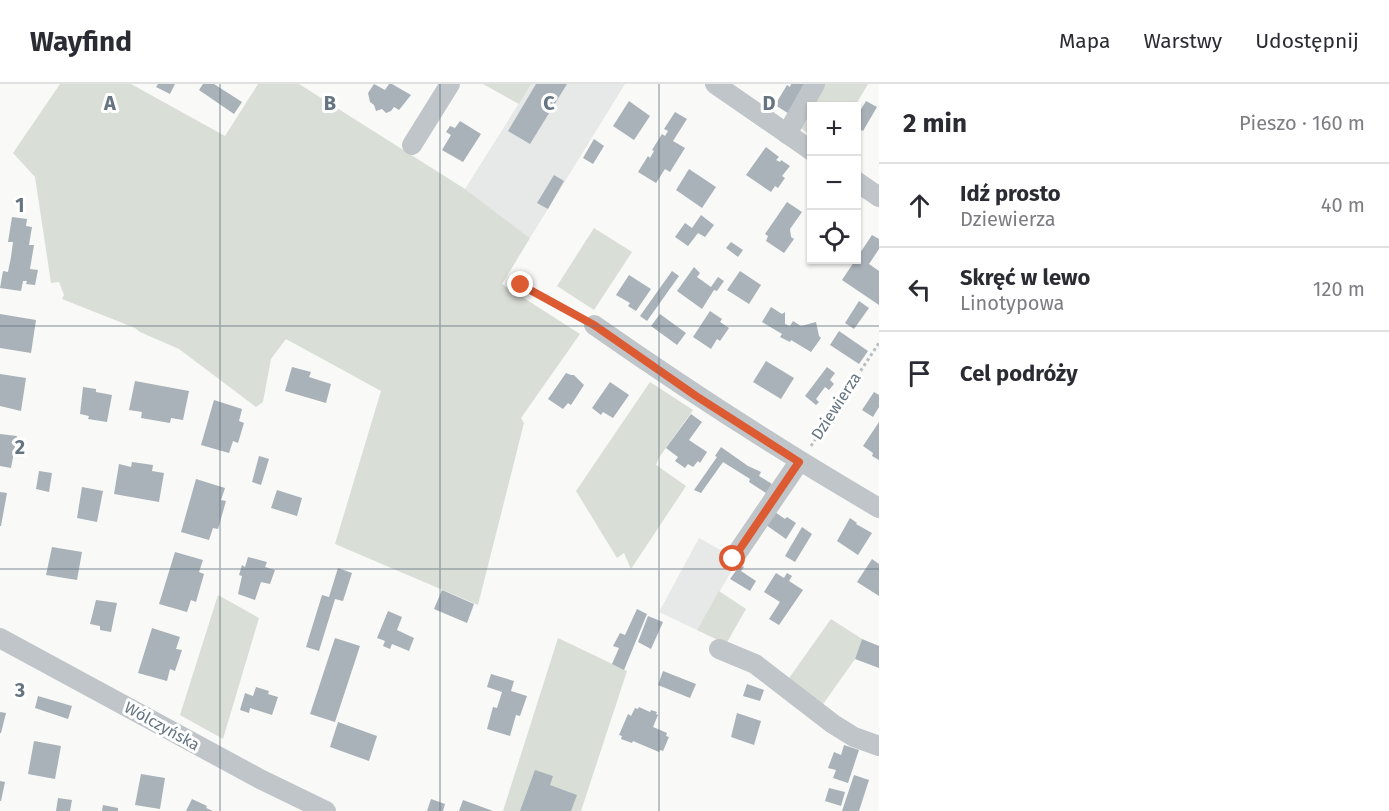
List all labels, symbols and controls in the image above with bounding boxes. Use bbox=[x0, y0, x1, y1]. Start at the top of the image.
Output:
text: Wayfind bbox=[30, 25, 132, 58]
text: Mapa bbox=[1059, 28, 1110, 54]
text: Warstwy bbox=[1143, 28, 1222, 54]
text: Udostępnij bbox=[1255, 28, 1359, 54]
text: A bbox=[103, 91, 117, 115]
text: B bbox=[324, 91, 336, 115]
text: C bbox=[543, 91, 555, 115]
text: D bbox=[762, 91, 776, 115]
map controls bbox=[807, 102, 861, 264]
button: + bbox=[807, 102, 861, 156]
text: 2 min bbox=[903, 108, 967, 139]
text: Pieszo · 160 m bbox=[1239, 111, 1365, 135]
button: − bbox=[807, 156, 861, 210]
text: Idź prosto bbox=[960, 180, 1061, 207]
icon: ahead bbox=[903, 189, 936, 222]
text: 1 bbox=[15, 193, 25, 217]
text: 40 m bbox=[1321, 193, 1365, 217]
text: Dziewierza bbox=[960, 207, 1056, 231]
button: locate bbox=[807, 210, 861, 264]
text: Skręć w lewo bbox=[960, 264, 1090, 291]
route end bbox=[507, 271, 533, 297]
icon: left bbox=[903, 273, 936, 306]
text: 120 m bbox=[1313, 277, 1365, 301]
text: Linotypowa bbox=[960, 291, 1065, 315]
icon: arrive bbox=[903, 357, 936, 390]
text: Cel podróży bbox=[960, 360, 1078, 387]
street label: Dziewierza bbox=[807, 369, 865, 443]
text: 2 bbox=[15, 435, 25, 459]
route start bbox=[719, 545, 745, 571]
text: 3 bbox=[14, 678, 25, 702]
street label: Wólczyńska bbox=[121, 698, 203, 754]

